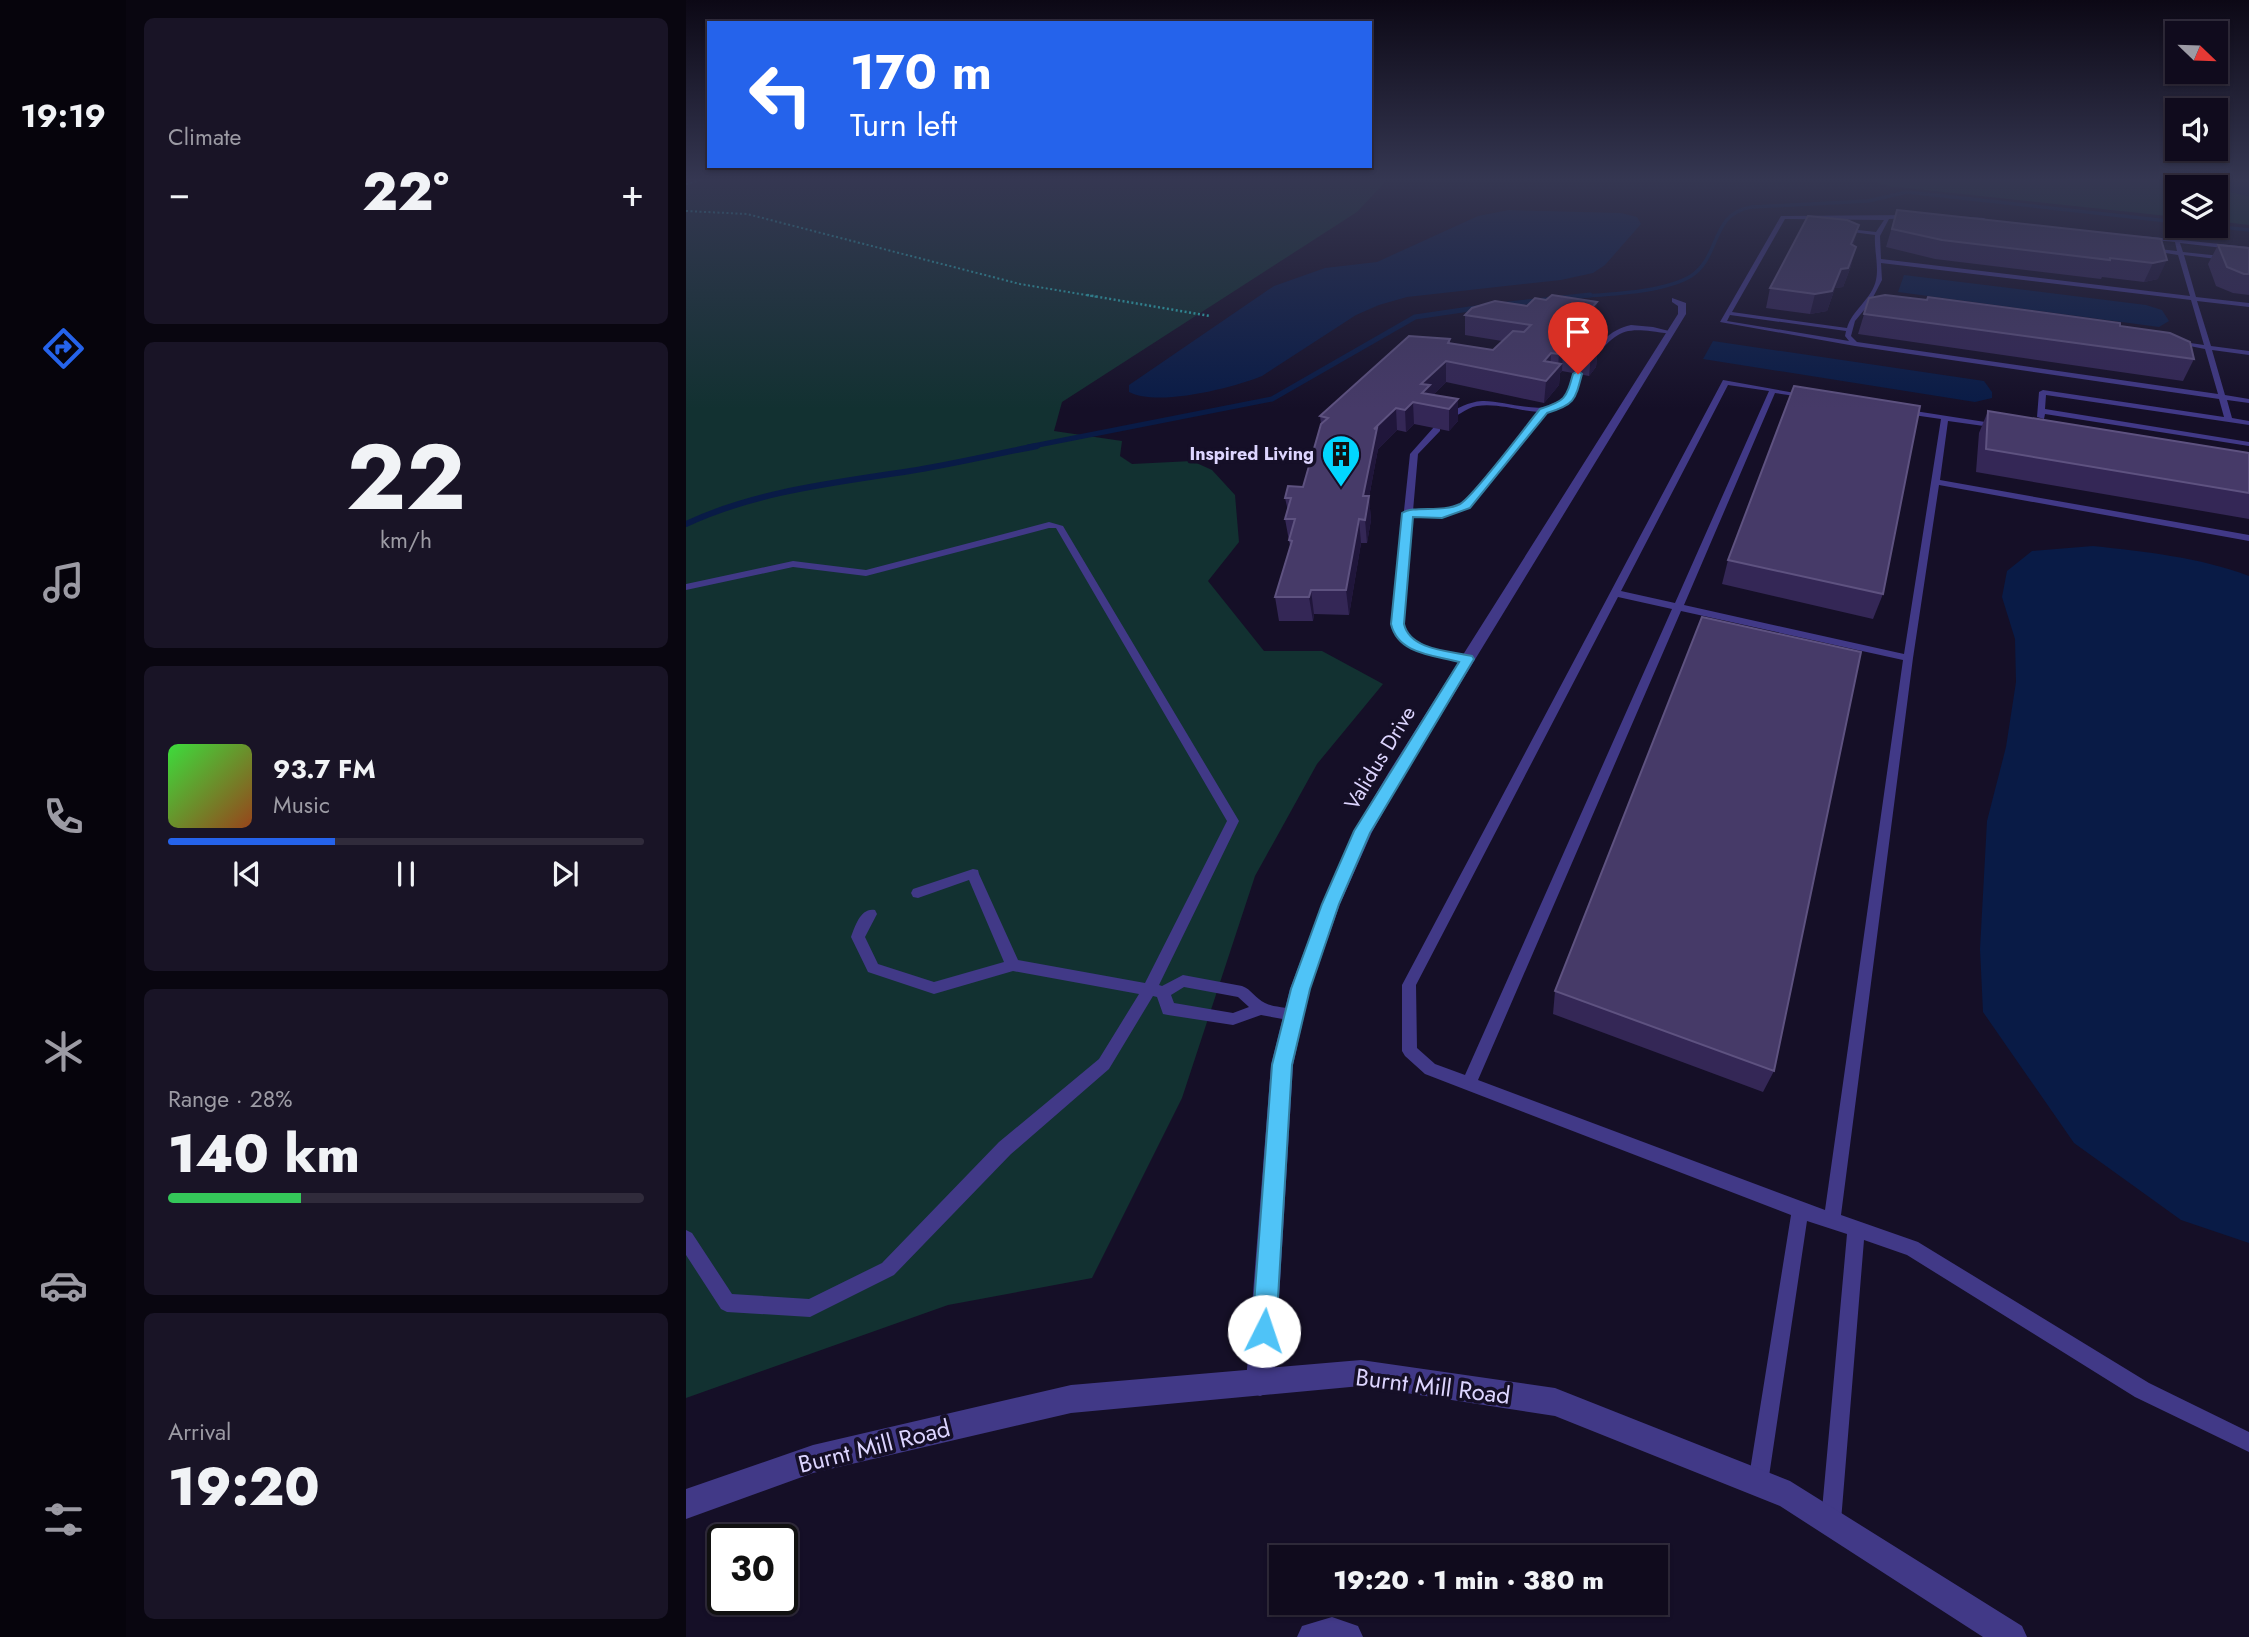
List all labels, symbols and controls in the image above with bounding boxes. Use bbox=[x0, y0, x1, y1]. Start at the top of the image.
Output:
north arrow bbox=[2165, 21, 2228, 84]
map controls bbox=[2165, 21, 2228, 238]
text: 170 m bbox=[850, 37, 992, 107]
icon: left bbox=[735, 49, 826, 140]
text: 19:19 bbox=[20, 93, 106, 139]
button: sound bbox=[2165, 98, 2228, 161]
text: Turn left bbox=[850, 102, 957, 148]
text: Climate bbox=[168, 120, 241, 154]
text: 22° bbox=[362, 154, 449, 230]
text: − bbox=[168, 165, 190, 220]
text: + bbox=[621, 165, 644, 220]
button: layers bbox=[2165, 175, 2228, 238]
pin bbox=[1548, 302, 1608, 374]
icon: arrive bbox=[1559, 313, 1597, 351]
icon: directions bbox=[39, 324, 88, 373]
text: 22 bbox=[346, 412, 466, 543]
building icon: Inspired Living bbox=[1320, 433, 1362, 488]
place label: Inspired Living bbox=[1189, 441, 1314, 467]
text: km/h bbox=[380, 523, 432, 557]
icon: music bbox=[39, 558, 88, 607]
street label: Validus Drive bbox=[1337, 700, 1423, 816]
text: 93.7 FM bbox=[273, 750, 376, 788]
text: Music bbox=[273, 788, 330, 822]
icon: phone bbox=[39, 792, 88, 841]
icon: previous bbox=[228, 855, 266, 893]
icon: pause bbox=[387, 855, 425, 893]
icon: next bbox=[546, 855, 584, 893]
icon: climate bbox=[39, 1027, 88, 1076]
text: Range · 28% bbox=[168, 1082, 293, 1116]
text: 140 km bbox=[168, 1116, 360, 1192]
icon: car bbox=[39, 1261, 88, 1310]
position arrow bbox=[1227, 1294, 1301, 1368]
street label: Burnt Mill Road bbox=[1354, 1359, 1512, 1413]
street label: Burnt Mill Road bbox=[794, 1410, 954, 1482]
text: Arrival bbox=[168, 1415, 231, 1449]
text: 19:20 bbox=[168, 1449, 320, 1525]
icon: filters bbox=[39, 1495, 88, 1544]
speed limit sign: 30 bbox=[707, 1524, 798, 1615]
text: 19:20 · 1 min · 380 m bbox=[1333, 1561, 1604, 1599]

